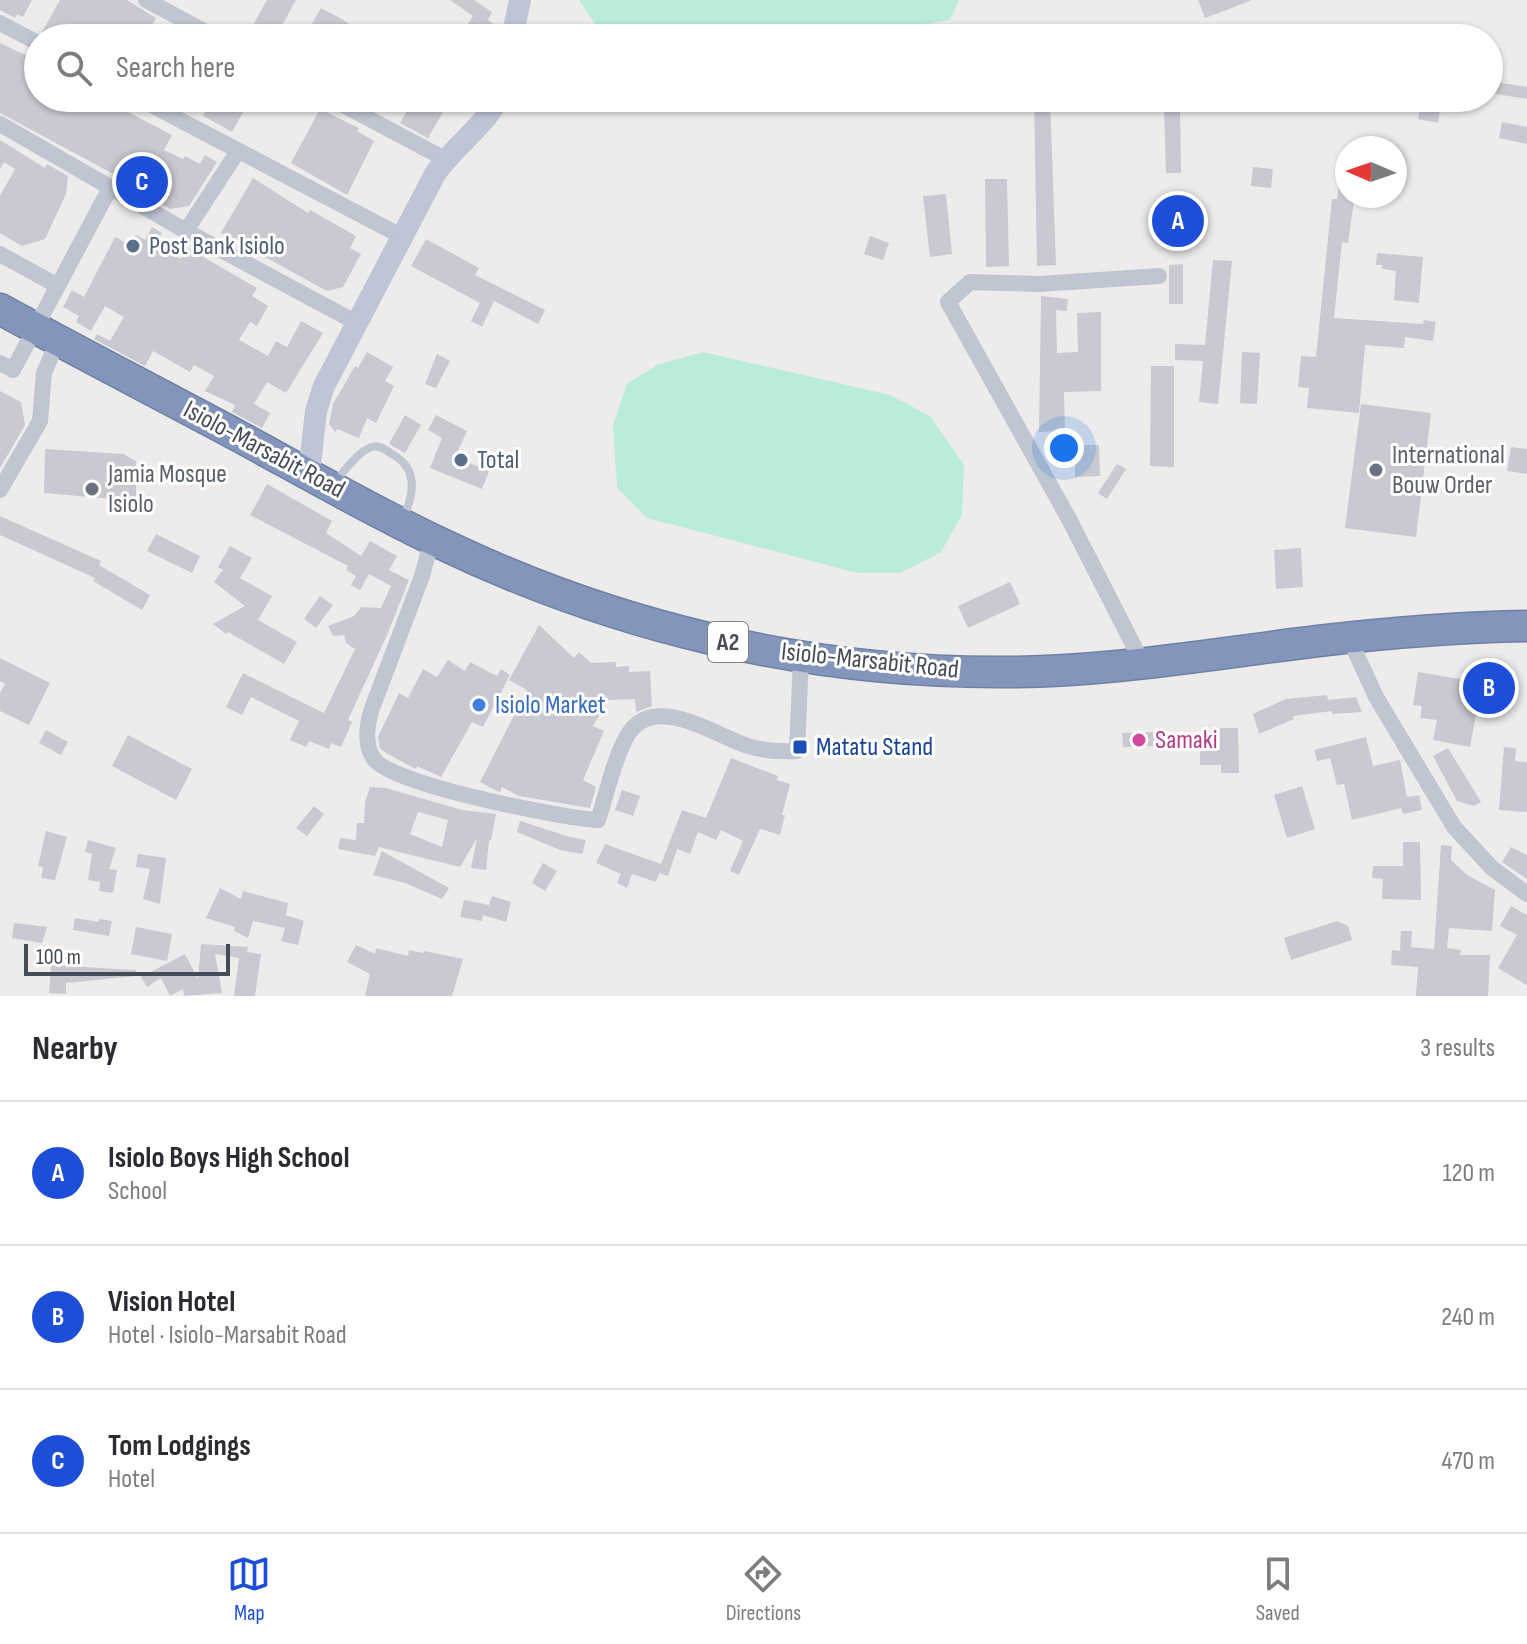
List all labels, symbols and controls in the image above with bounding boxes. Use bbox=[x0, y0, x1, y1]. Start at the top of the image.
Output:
search box bbox=[24, 24, 1503, 112]
icon: search bbox=[52, 46, 96, 90]
text: Search here bbox=[116, 50, 235, 86]
north arrow bbox=[1335, 136, 1407, 208]
pin: C bbox=[116, 152, 168, 212]
pin: A bbox=[1152, 191, 1204, 251]
place label: Post Bank Isiolo bbox=[149, 231, 285, 262]
marker: Post Bank Isiolo bbox=[124, 237, 142, 255]
street label: Isiolo-Marsabit Road bbox=[178, 394, 350, 506]
your location bbox=[1044, 428, 1084, 468]
place label: International Bouw Order bbox=[1392, 440, 1505, 501]
place label: Total bbox=[477, 445, 519, 476]
marker: Total bbox=[452, 451, 470, 469]
place label: Jamia Mosque Isiolo bbox=[107, 459, 227, 520]
marker: International Bouw Order bbox=[1367, 461, 1385, 479]
marker: Jamia Mosque Isiolo bbox=[83, 480, 101, 498]
road number: A2 bbox=[708, 622, 748, 662]
street label: Isiolo-Marsabit Road bbox=[780, 636, 960, 686]
pin: B bbox=[1463, 658, 1515, 718]
place label: Isiolo Market bbox=[495, 690, 606, 721]
marker: Isiolo Market bbox=[470, 696, 488, 714]
place label: Samaki bbox=[1155, 725, 1218, 756]
marker: Samaki bbox=[1130, 731, 1148, 749]
place label: Matatu Stand bbox=[816, 732, 933, 763]
marker: Matatu Stand bbox=[791, 738, 809, 756]
scale bar bbox=[24, 940, 230, 976]
text: 100 m bbox=[36, 944, 81, 971]
text: Nearby bbox=[32, 1028, 118, 1069]
text: 3 results bbox=[1420, 1033, 1495, 1064]
text: Isiolo Boys High School bbox=[108, 1140, 350, 1176]
text: A bbox=[52, 1158, 64, 1189]
text: 120 m bbox=[1442, 1158, 1495, 1189]
text: School bbox=[108, 1176, 167, 1207]
text: Vision Hotel bbox=[108, 1284, 235, 1320]
text: B bbox=[52, 1302, 64, 1333]
text: 240 m bbox=[1441, 1302, 1495, 1333]
text: Hotel · Isiolo-Marsabit Road bbox=[108, 1320, 347, 1351]
text: Tom Lodgings bbox=[108, 1428, 251, 1464]
text: C bbox=[51, 1446, 65, 1477]
text: 470 m bbox=[1442, 1446, 1495, 1477]
text: Hotel bbox=[108, 1464, 155, 1495]
tab: Map bbox=[227, 1552, 271, 1627]
tab: Directions bbox=[726, 1552, 801, 1627]
tab: Saved bbox=[1256, 1552, 1300, 1627]

